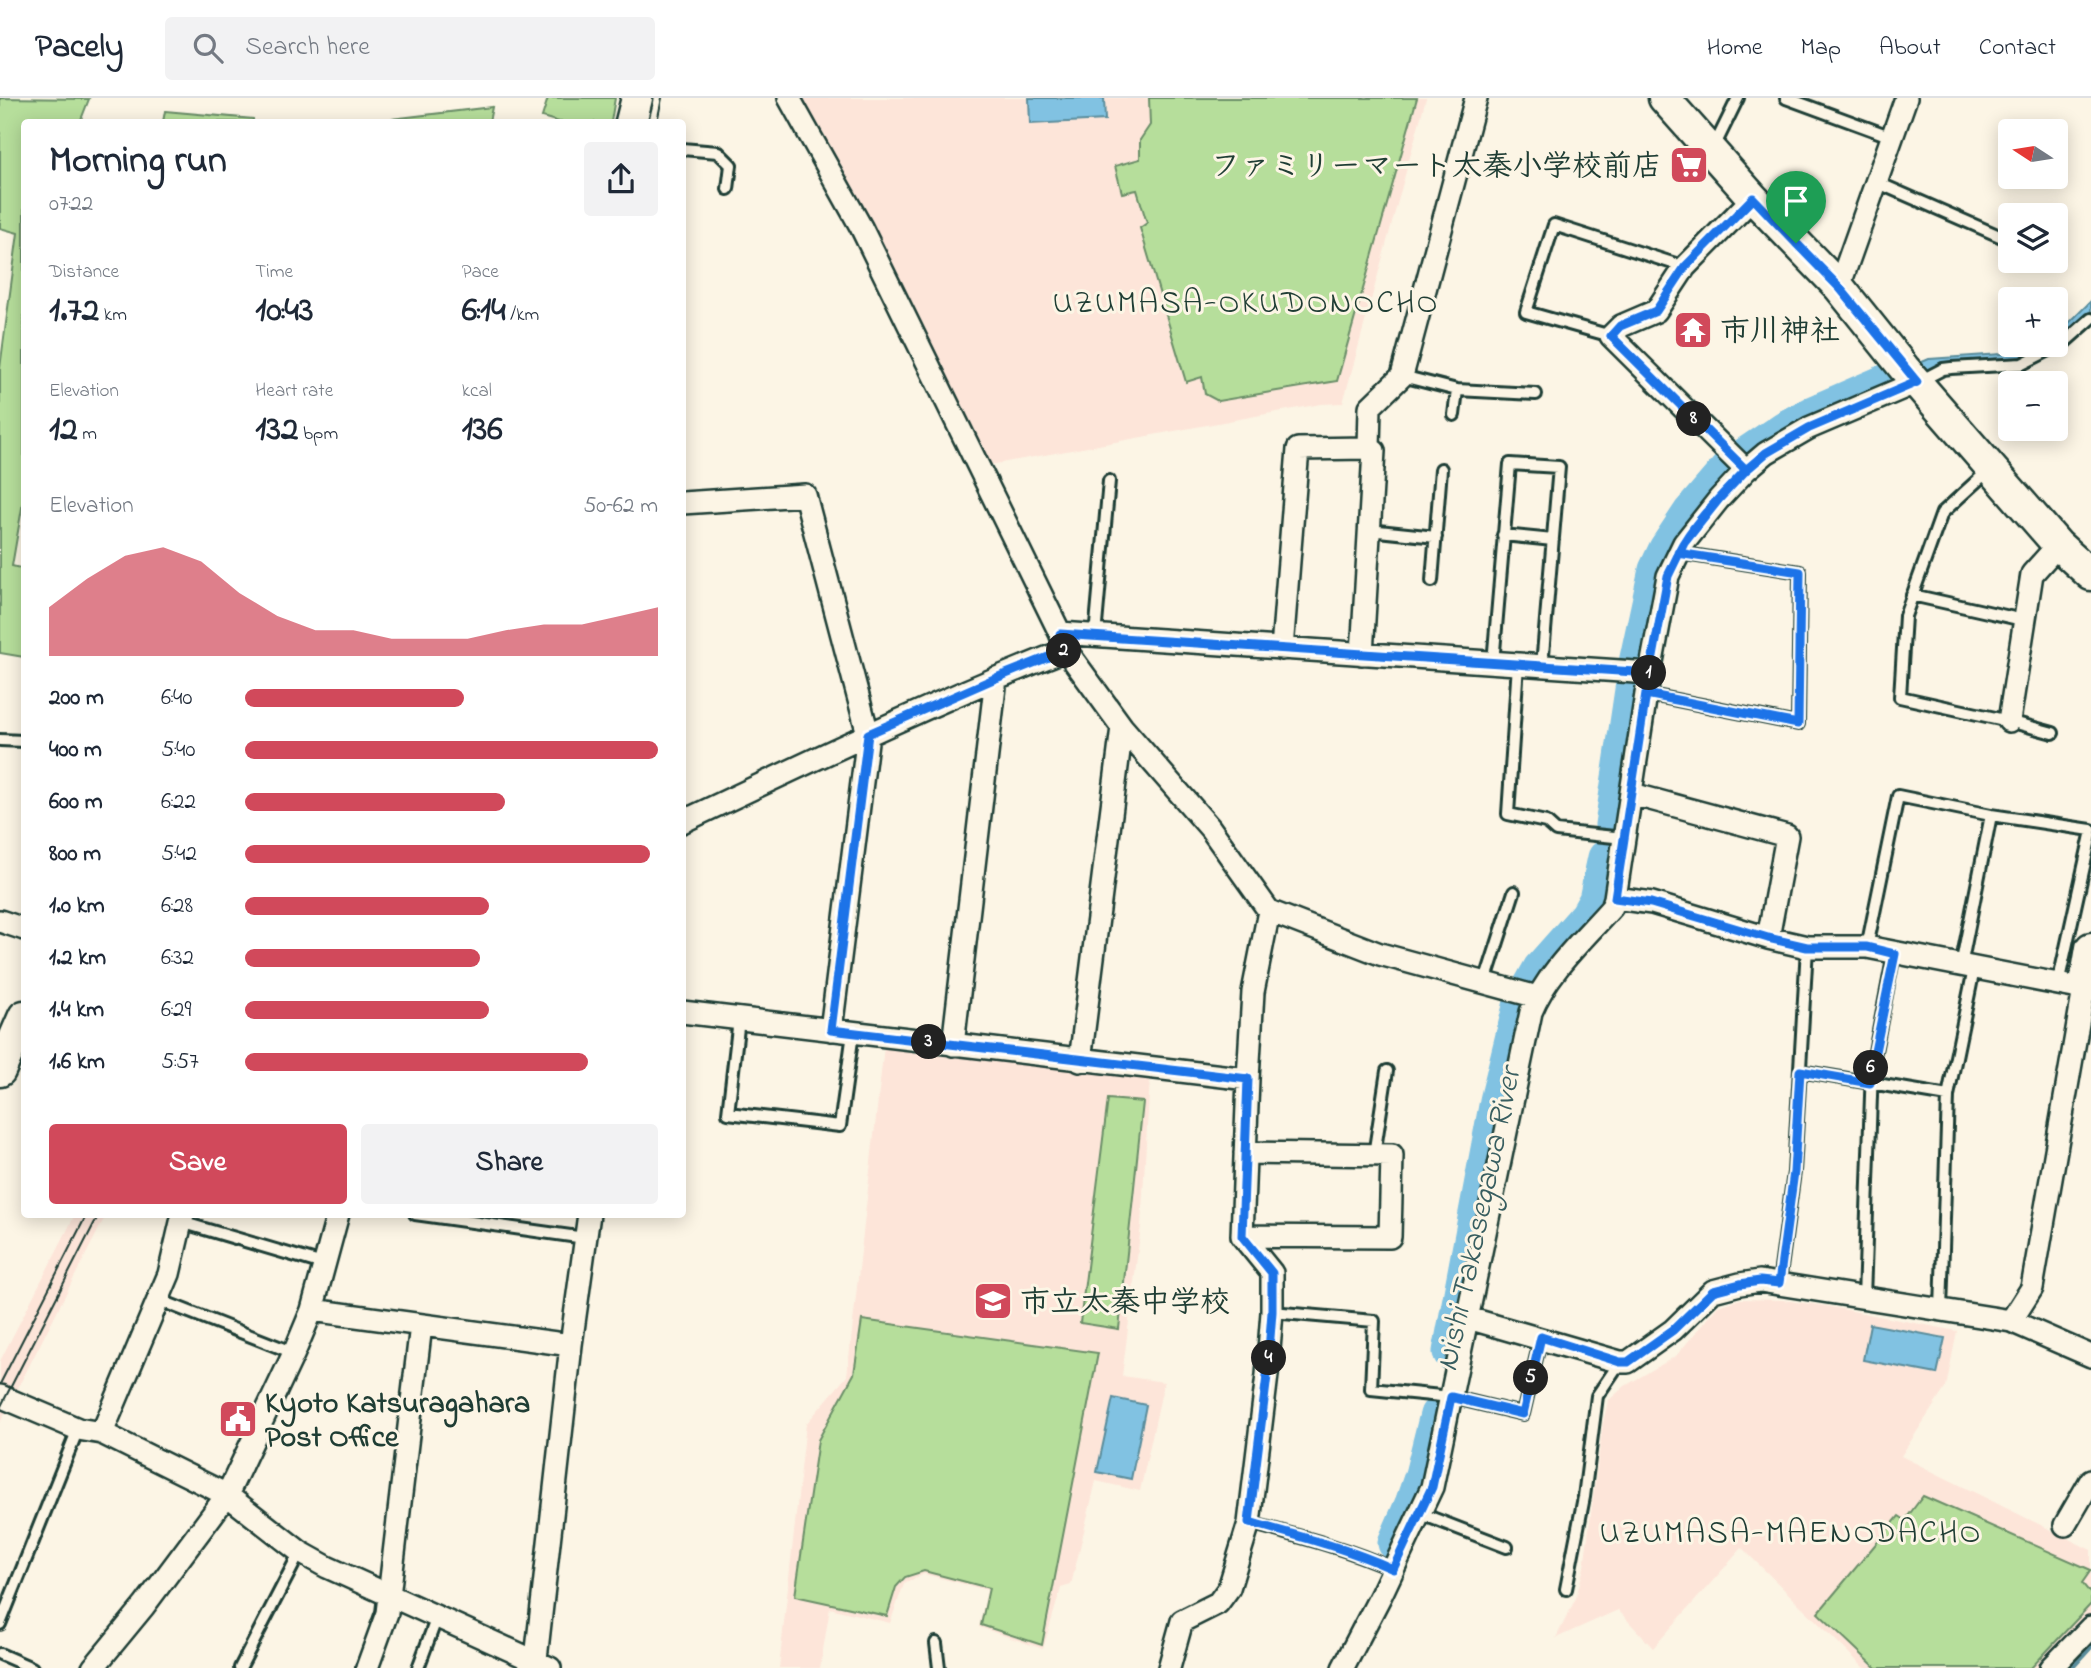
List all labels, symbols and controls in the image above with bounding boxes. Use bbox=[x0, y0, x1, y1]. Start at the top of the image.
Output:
search box bbox=[165, 17, 655, 80]
text: Pacely bbox=[35, 24, 123, 72]
icon: search bbox=[189, 29, 227, 67]
text: Search here bbox=[245, 29, 370, 67]
text: Home bbox=[1707, 31, 1763, 66]
text: Map bbox=[1801, 31, 1841, 66]
text: About bbox=[1879, 31, 1941, 66]
text: Contact bbox=[1979, 31, 2056, 66]
north arrow bbox=[1998, 119, 2068, 189]
map controls bbox=[1998, 119, 2068, 441]
text: Morning run bbox=[49, 134, 227, 190]
button: share bbox=[584, 142, 658, 216]
supermarket icon: ファミリーマート太秦小学校前店 bbox=[1668, 144, 1710, 186]
place label: ファミリーマート太秦小学校前店 bbox=[1211, 146, 1662, 190]
pin bbox=[1766, 171, 1826, 243]
icon: arrive bbox=[1777, 182, 1815, 220]
text: 07:22 bbox=[49, 188, 93, 221]
button: layers bbox=[1998, 203, 2068, 273]
text: Distance bbox=[49, 259, 119, 286]
text: Time bbox=[255, 259, 293, 286]
text: Pace bbox=[462, 259, 499, 286]
district label: UZUMASA-OKUDONOCHO bbox=[1052, 281, 1440, 328]
text: 1.72 bbox=[49, 286, 99, 337]
text: 10:43 bbox=[255, 286, 313, 337]
text: 6:14 bbox=[462, 286, 506, 337]
button: + bbox=[1998, 287, 2068, 357]
text: km bbox=[99, 302, 127, 329]
text: /km bbox=[506, 302, 539, 329]
temple icon: 市川神社 bbox=[1672, 309, 1714, 351]
place label: 市川神社 bbox=[1720, 311, 1840, 355]
button: − bbox=[1998, 371, 2068, 441]
text: Elevation bbox=[49, 378, 119, 405]
text: Heart rate bbox=[255, 378, 333, 405]
text: kcal bbox=[462, 378, 492, 405]
pin: 8 bbox=[1676, 402, 1712, 436]
text: 12 bbox=[49, 405, 78, 456]
text: 132 bbox=[255, 405, 298, 456]
text: 136 bbox=[462, 405, 503, 456]
text: 8 bbox=[1690, 405, 1697, 432]
text: m bbox=[78, 421, 97, 448]
text: bpm bbox=[298, 421, 338, 448]
text: Elevation bbox=[49, 490, 134, 523]
text: 50–62 m bbox=[583, 490, 658, 523]
pin: 2 bbox=[1046, 634, 1082, 668]
text: 2 bbox=[1059, 637, 1068, 664]
pin: 1 bbox=[1632, 656, 1666, 690]
text: 1 bbox=[1645, 659, 1652, 686]
text: 200 m bbox=[49, 682, 104, 715]
text: 6:40 bbox=[161, 682, 193, 715]
text: 400 m bbox=[49, 734, 102, 767]
text: 5:40 bbox=[161, 734, 196, 767]
text: 600 m bbox=[49, 786, 103, 819]
text: 6:22 bbox=[161, 786, 196, 819]
text: 800 m bbox=[49, 838, 101, 871]
text: 5:42 bbox=[161, 838, 197, 871]
text: 1.0 km bbox=[49, 890, 105, 923]
text: 6:28 bbox=[161, 890, 193, 923]
text: 1.2 km bbox=[49, 942, 106, 975]
text: 6:32 bbox=[161, 942, 194, 975]
text: 1.4 km bbox=[49, 994, 104, 1027]
text: 6:29 bbox=[161, 994, 191, 1027]
pin: 3 bbox=[912, 1024, 946, 1060]
text: 3 bbox=[925, 1028, 932, 1055]
text: 1.6 km bbox=[49, 1046, 105, 1079]
text: 5:57 bbox=[161, 1046, 199, 1079]
pin: 6 bbox=[1854, 1051, 1888, 1086]
text: 6 bbox=[1866, 1054, 1875, 1081]
water label: Nishi Takasegawa River bbox=[1425, 1060, 1536, 1376]
button: Save bbox=[49, 1124, 347, 1204]
button: Share bbox=[361, 1124, 658, 1204]
school or university icon: 市立太秦中学校 bbox=[972, 1280, 1014, 1322]
place label: 市立太秦中学校 bbox=[1020, 1282, 1230, 1326]
pin: 4 bbox=[1252, 1340, 1286, 1376]
text: 4 bbox=[1265, 1344, 1272, 1371]
pin: 5 bbox=[1514, 1360, 1548, 1396]
text: 5 bbox=[1525, 1364, 1536, 1391]
place label: Kyoto Katsuragahara Post Office bbox=[265, 1383, 530, 1461]
public building icon: Kyoto Katsuragahara Post Office bbox=[217, 1398, 259, 1440]
district label: UZUMASA-MAENODACHO bbox=[1599, 1511, 1983, 1558]

